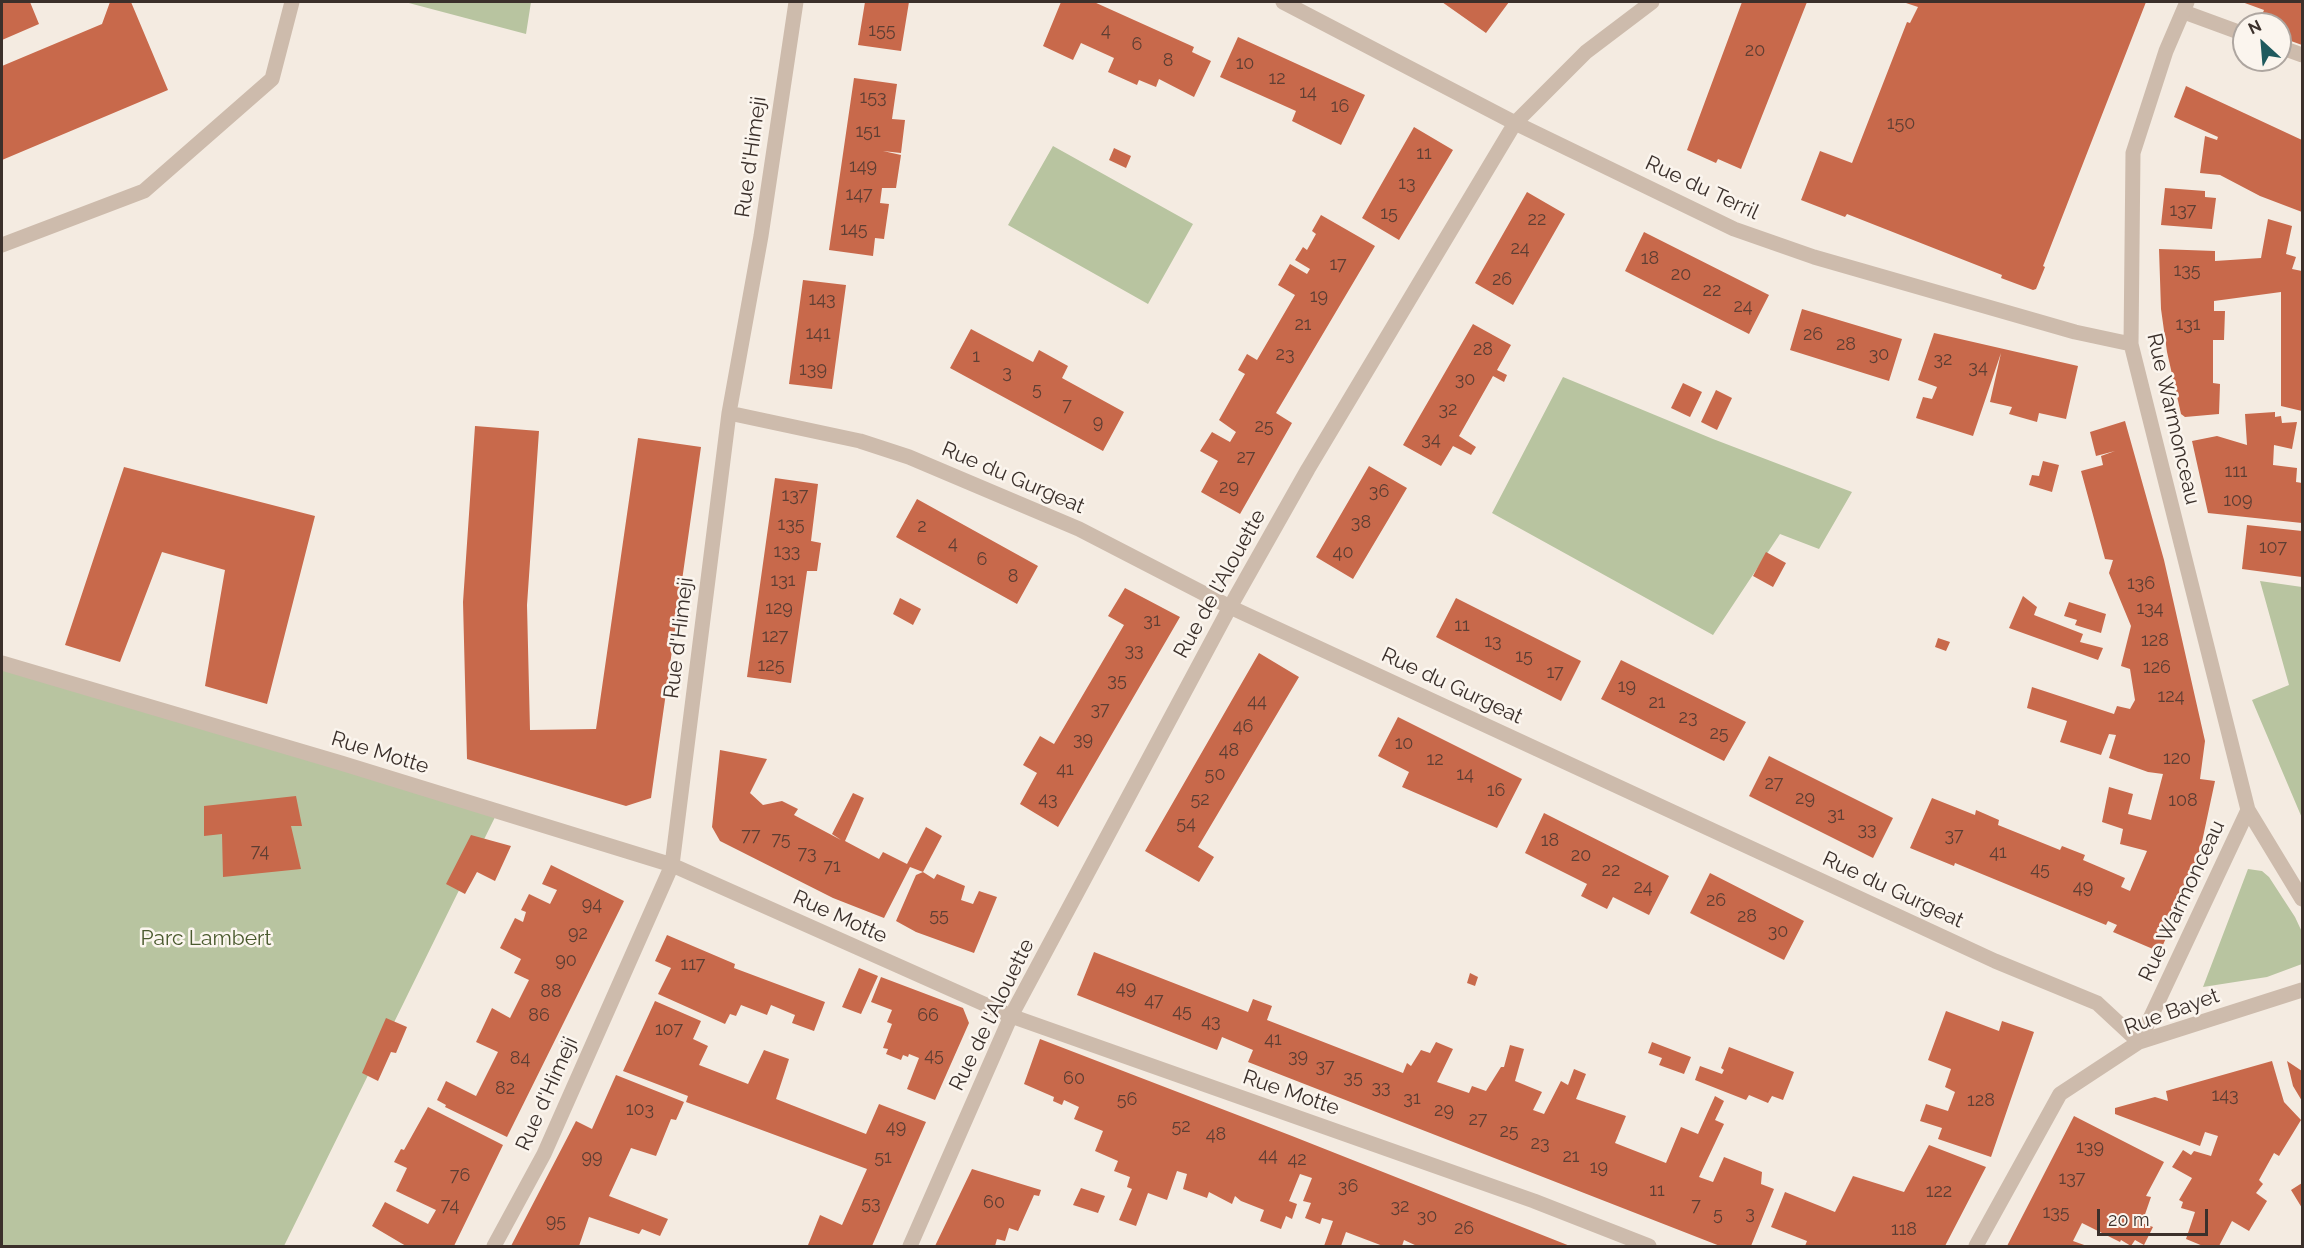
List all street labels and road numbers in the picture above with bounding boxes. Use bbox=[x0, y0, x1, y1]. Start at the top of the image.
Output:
street label: Rue d'Himeji bbox=[730, 95, 772, 219]
street label: Rue du Terril bbox=[1641, 151, 1763, 225]
street label: Rue Warmonceau bbox=[2141, 331, 2205, 507]
street label: Rue du Gurgeat bbox=[938, 437, 1088, 519]
street label: Rue de l'Alouette bbox=[1169, 505, 1271, 663]
street label: Rue d'Himeji bbox=[659, 576, 699, 700]
street label: Rue du Gurgeat bbox=[1377, 642, 1527, 730]
street label: Rue Motte bbox=[328, 726, 432, 780]
street label: Rue Warmonceau bbox=[2134, 816, 2230, 986]
street label: Rue du Gurgeat bbox=[1818, 846, 1968, 934]
street label: Rue Motte bbox=[789, 885, 891, 949]
street label: Rue de l'Alouette bbox=[944, 935, 1040, 1095]
street label: Rue Bayet bbox=[2121, 983, 2223, 1041]
street label: Rue d'Himeji bbox=[511, 1033, 583, 1155]
street label: Rue Motte bbox=[1239, 1065, 1343, 1121]

